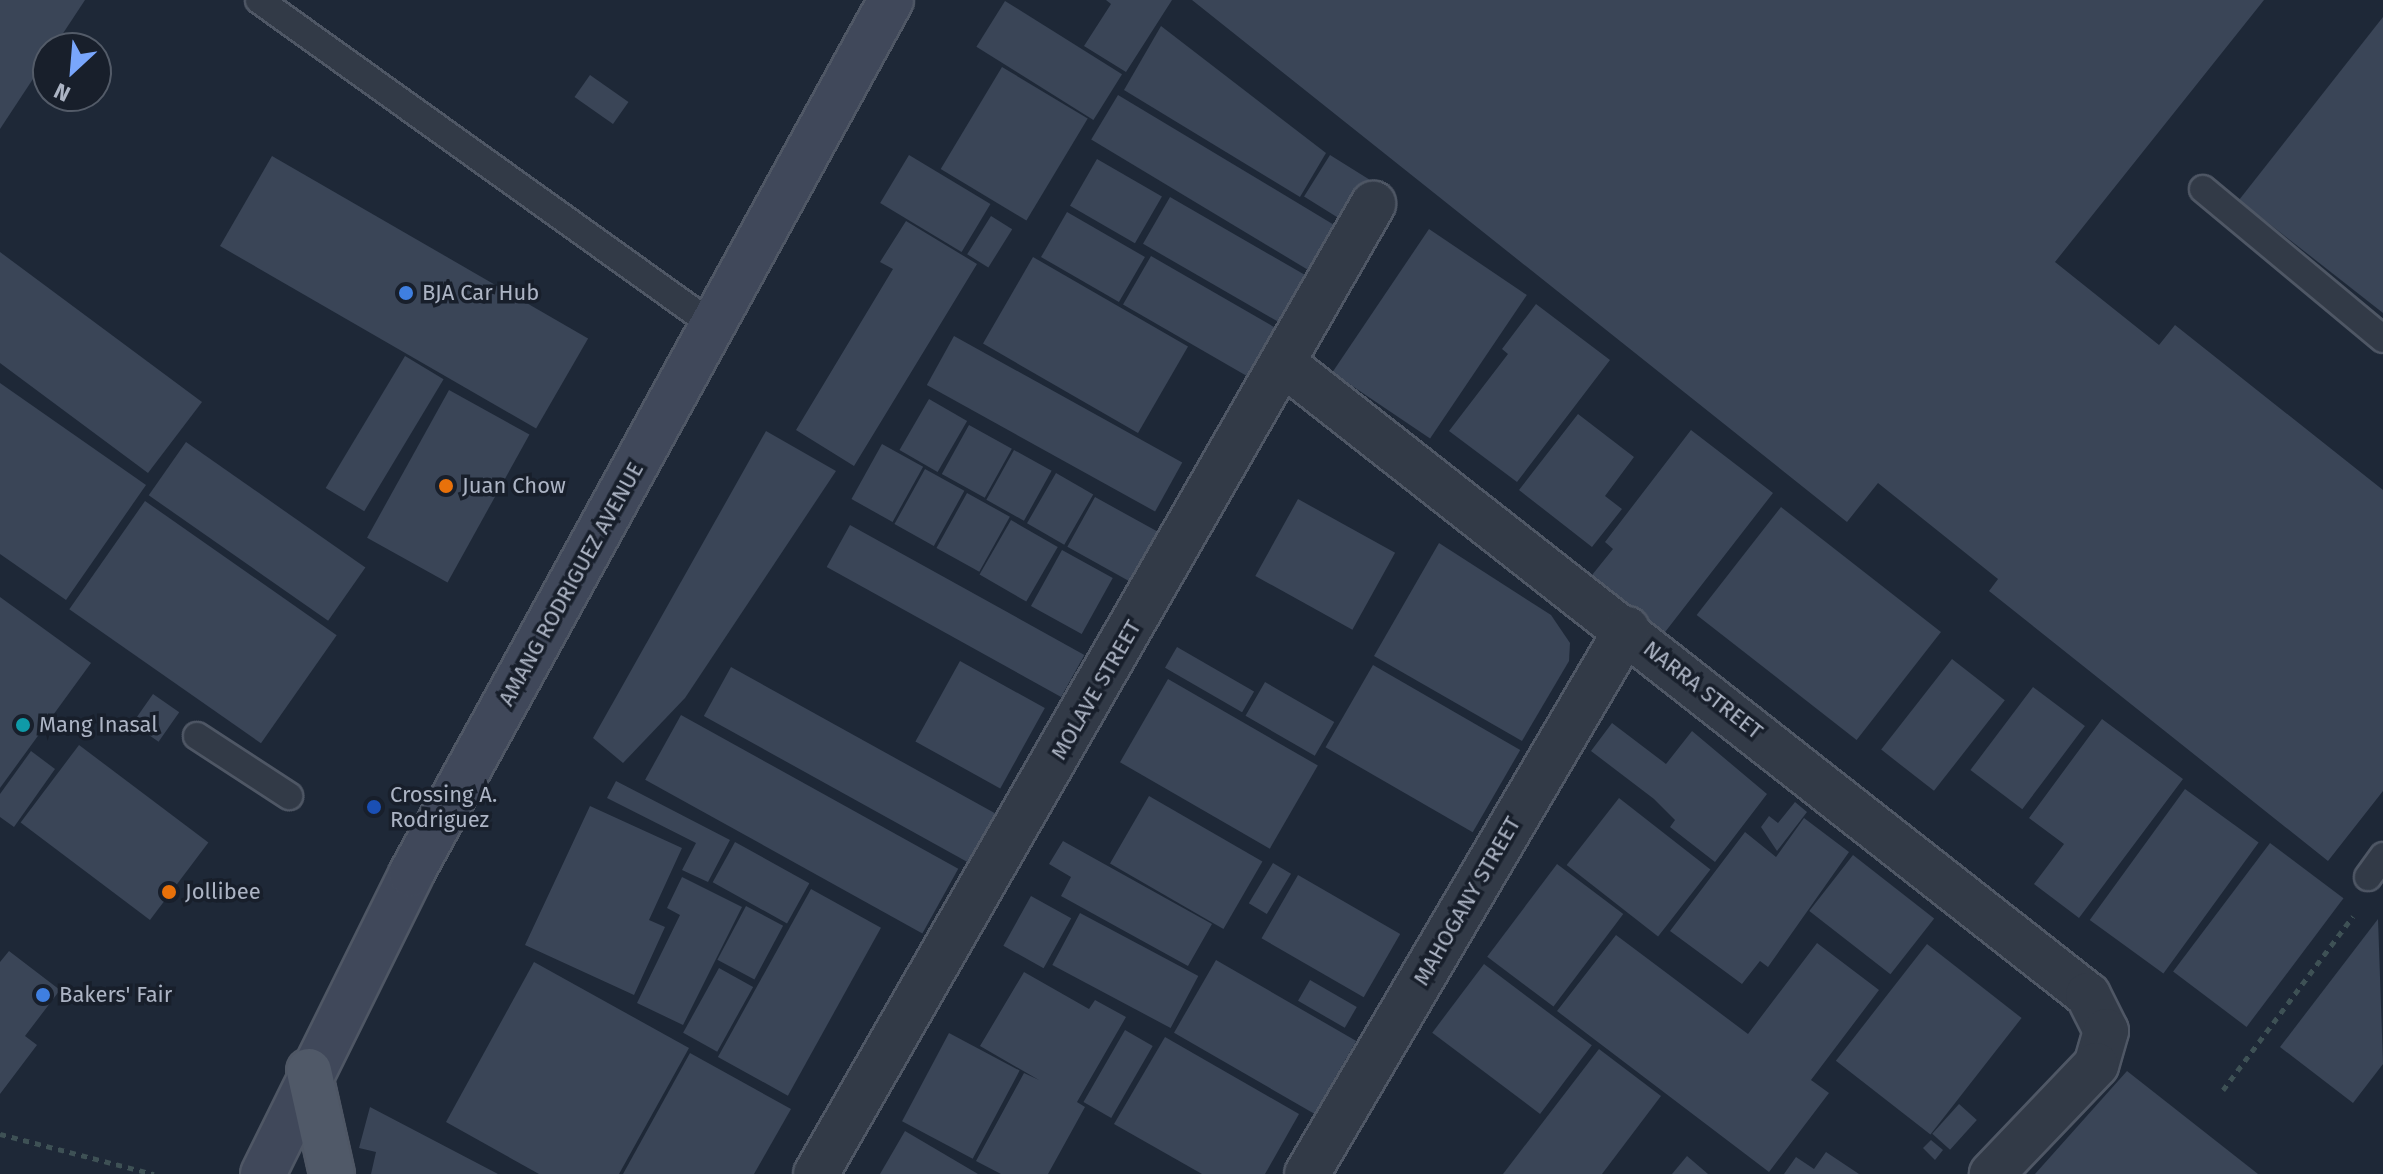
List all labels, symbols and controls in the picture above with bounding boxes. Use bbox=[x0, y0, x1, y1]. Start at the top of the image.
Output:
north arrow bbox=[32, 32, 112, 112]
text: N bbox=[50, 77, 75, 108]
place label: BJA Car Hub bbox=[422, 280, 539, 306]
marker: BJA Car Hub bbox=[397, 284, 415, 302]
street label: AMANG RODRIGUEZ AVENUE bbox=[493, 458, 649, 710]
place label: Juan Chow bbox=[462, 473, 566, 499]
marker: Juan Chow bbox=[437, 477, 455, 495]
street label: MOLAVE STREET bbox=[1045, 616, 1147, 764]
street label: NARRA STREET bbox=[1638, 635, 1768, 745]
place label: Mang Inasal bbox=[39, 712, 158, 738]
marker: Mang Inasal bbox=[14, 716, 32, 734]
place label: Crossing A. Rodriguez bbox=[390, 781, 497, 832]
marker: Crossing A. Rodriguez bbox=[365, 798, 383, 816]
street label: MAHOGANY STREET bbox=[1408, 812, 1526, 990]
place label: Jollibee bbox=[185, 879, 261, 905]
marker: Jollibee bbox=[160, 883, 178, 901]
place label: Bakers' Fair bbox=[59, 982, 172, 1008]
marker: Bakers' Fair bbox=[34, 986, 52, 1004]

